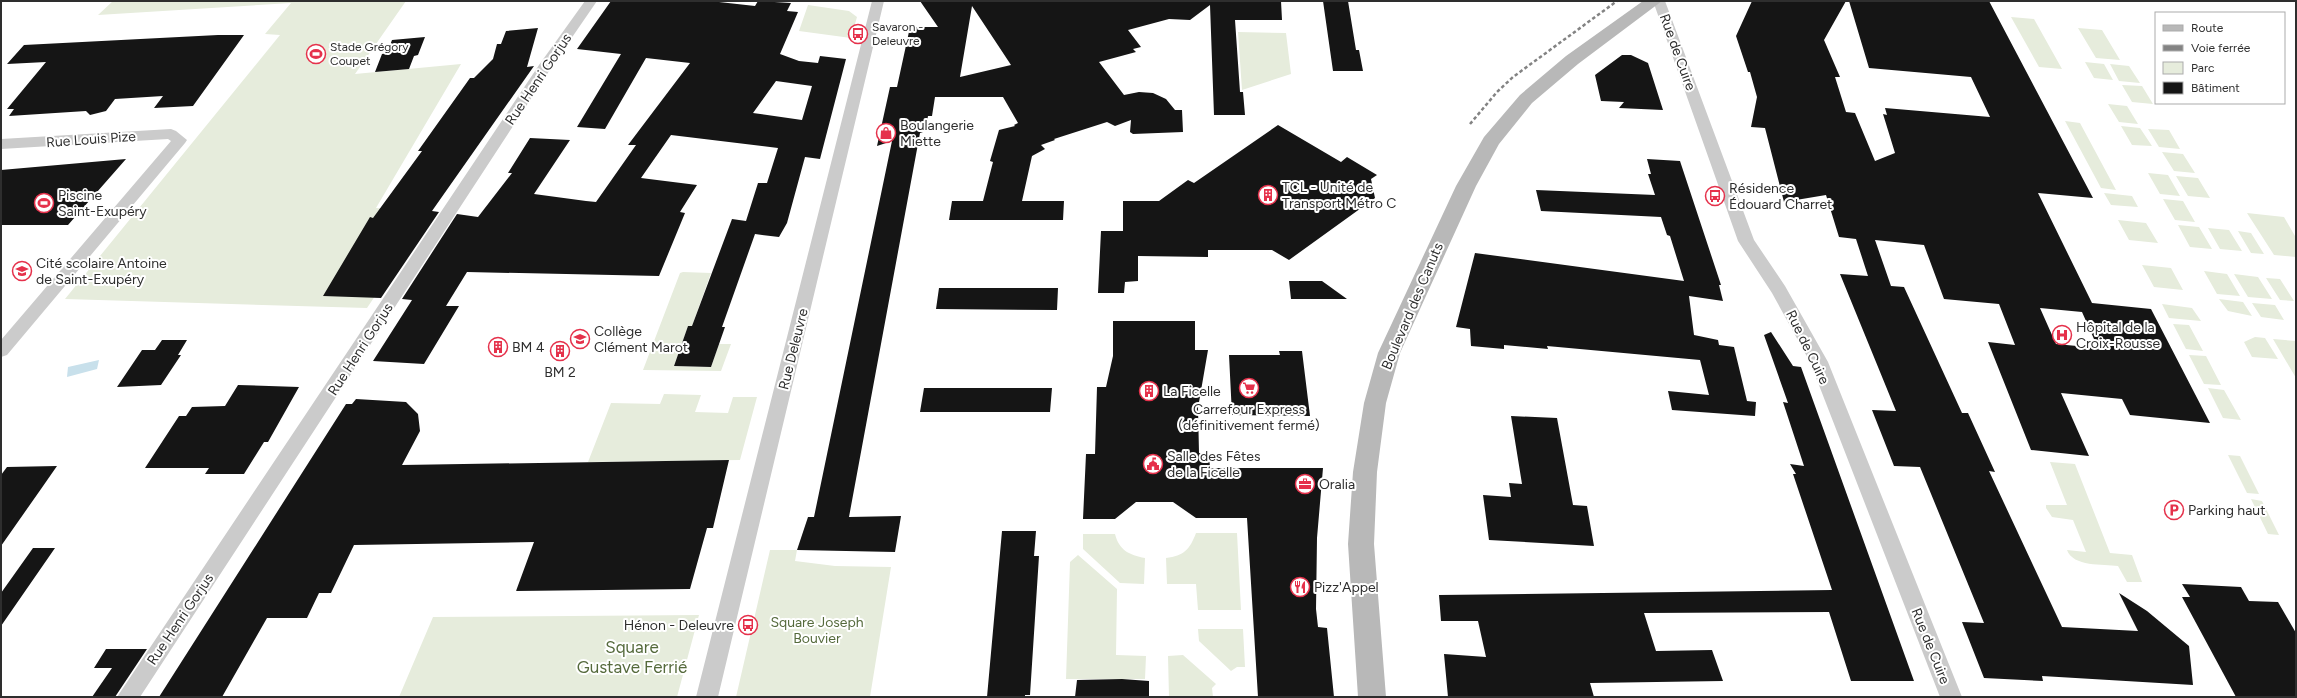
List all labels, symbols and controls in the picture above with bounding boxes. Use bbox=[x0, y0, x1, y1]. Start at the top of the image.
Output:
street label: Rue de Cuire bbox=[1656, 11, 1699, 93]
legend bbox=[2155, 12, 2285, 104]
place label: Savaron - Deleuvre bbox=[872, 20, 923, 48]
text: Route bbox=[2191, 21, 2224, 35]
bus stop icon: Savaron - Deleuvre bbox=[847, 23, 869, 45]
street label: Rue Henri Gorjus bbox=[502, 30, 575, 128]
place label: Stade Grégory Coupet bbox=[330, 40, 409, 68]
text: Voie ferrée bbox=[2191, 41, 2251, 55]
sports icon: Stade Grégory Coupet bbox=[305, 43, 327, 65]
text: Parc bbox=[2191, 61, 2215, 75]
text: Bâtiment bbox=[2191, 81, 2240, 95]
place label: Boulangerie Miette bbox=[900, 117, 974, 150]
shop icon: Boulangerie Miette bbox=[875, 122, 897, 144]
street label: Rue Louis Pize bbox=[46, 128, 137, 151]
place label: TCL - Unité de Transport Métro C bbox=[1282, 179, 1396, 212]
place label: Résidence Édouard Charret bbox=[1729, 180, 1832, 213]
building icon: TCL - Unité de Transport Métro C bbox=[1257, 184, 1279, 206]
bus stop icon: Résidence Édouard Charret bbox=[1704, 185, 1726, 207]
place label: Piscine Saint-Exupéry bbox=[58, 187, 147, 220]
sports icon: Piscine Saint-Exupéry bbox=[33, 192, 55, 214]
street label: Boulevard des Canuts bbox=[1378, 240, 1447, 372]
place label: Cité scolaire Antoine de Saint-Exupéry bbox=[36, 255, 167, 288]
school or university icon: Cité scolaire Antoine de Saint-Exupéry bbox=[11, 260, 33, 282]
street label: Rue Henri Gorjus bbox=[324, 300, 397, 399]
street label: Rue Deleuvre bbox=[775, 306, 812, 392]
street label: Rue de Cuire bbox=[1782, 307, 1833, 387]
place label: Hôpital de la Croix-Rousse bbox=[2076, 319, 2160, 352]
place label: Collège Clément Marot bbox=[594, 323, 688, 356]
hospital icon: Hôpital de la Croix-Rousse bbox=[2051, 324, 2073, 346]
school or university icon: Collège Clément Marot bbox=[569, 328, 591, 350]
building icon: BM 4 bbox=[487, 336, 509, 358]
place label: BM 4 bbox=[512, 339, 545, 356]
building icon: BM 2 bbox=[549, 340, 571, 362]
place label: BM 2 bbox=[544, 364, 576, 381]
supermarket icon: Carrefour Express (définitivement fermé) bbox=[1238, 377, 1260, 399]
building icon: La Ficelle bbox=[1138, 380, 1160, 402]
place label: La Ficelle bbox=[1163, 383, 1221, 400]
place label: Carrefour Express (définitivement fermé) bbox=[1178, 401, 1320, 434]
place label: Salle des Fêtes de la Ficelle bbox=[1167, 448, 1260, 481]
public building icon: Salle des Fêtes de la Ficelle bbox=[1142, 453, 1164, 475]
office icon: Oralia bbox=[1294, 473, 1316, 495]
place label: Oralia bbox=[1319, 476, 1355, 493]
parking icon: Parking haut bbox=[2163, 499, 2185, 521]
place label: Parking haut bbox=[2188, 502, 2265, 519]
street label: Rue Henri Gorjus bbox=[144, 570, 217, 668]
restaurant icon: Pizz'Appel bbox=[1289, 576, 1311, 598]
place label: Pizz'Appel bbox=[1314, 579, 1379, 596]
street label: Rue de Cuire bbox=[1908, 606, 1954, 687]
bus stop icon: Hénon - Deleuvre bbox=[737, 614, 759, 636]
park label: Square Joseph Bouvier bbox=[770, 614, 864, 647]
place label: Hénon - Deleuvre bbox=[624, 617, 734, 634]
park label: Square Gustave Ferrié bbox=[577, 637, 687, 677]

